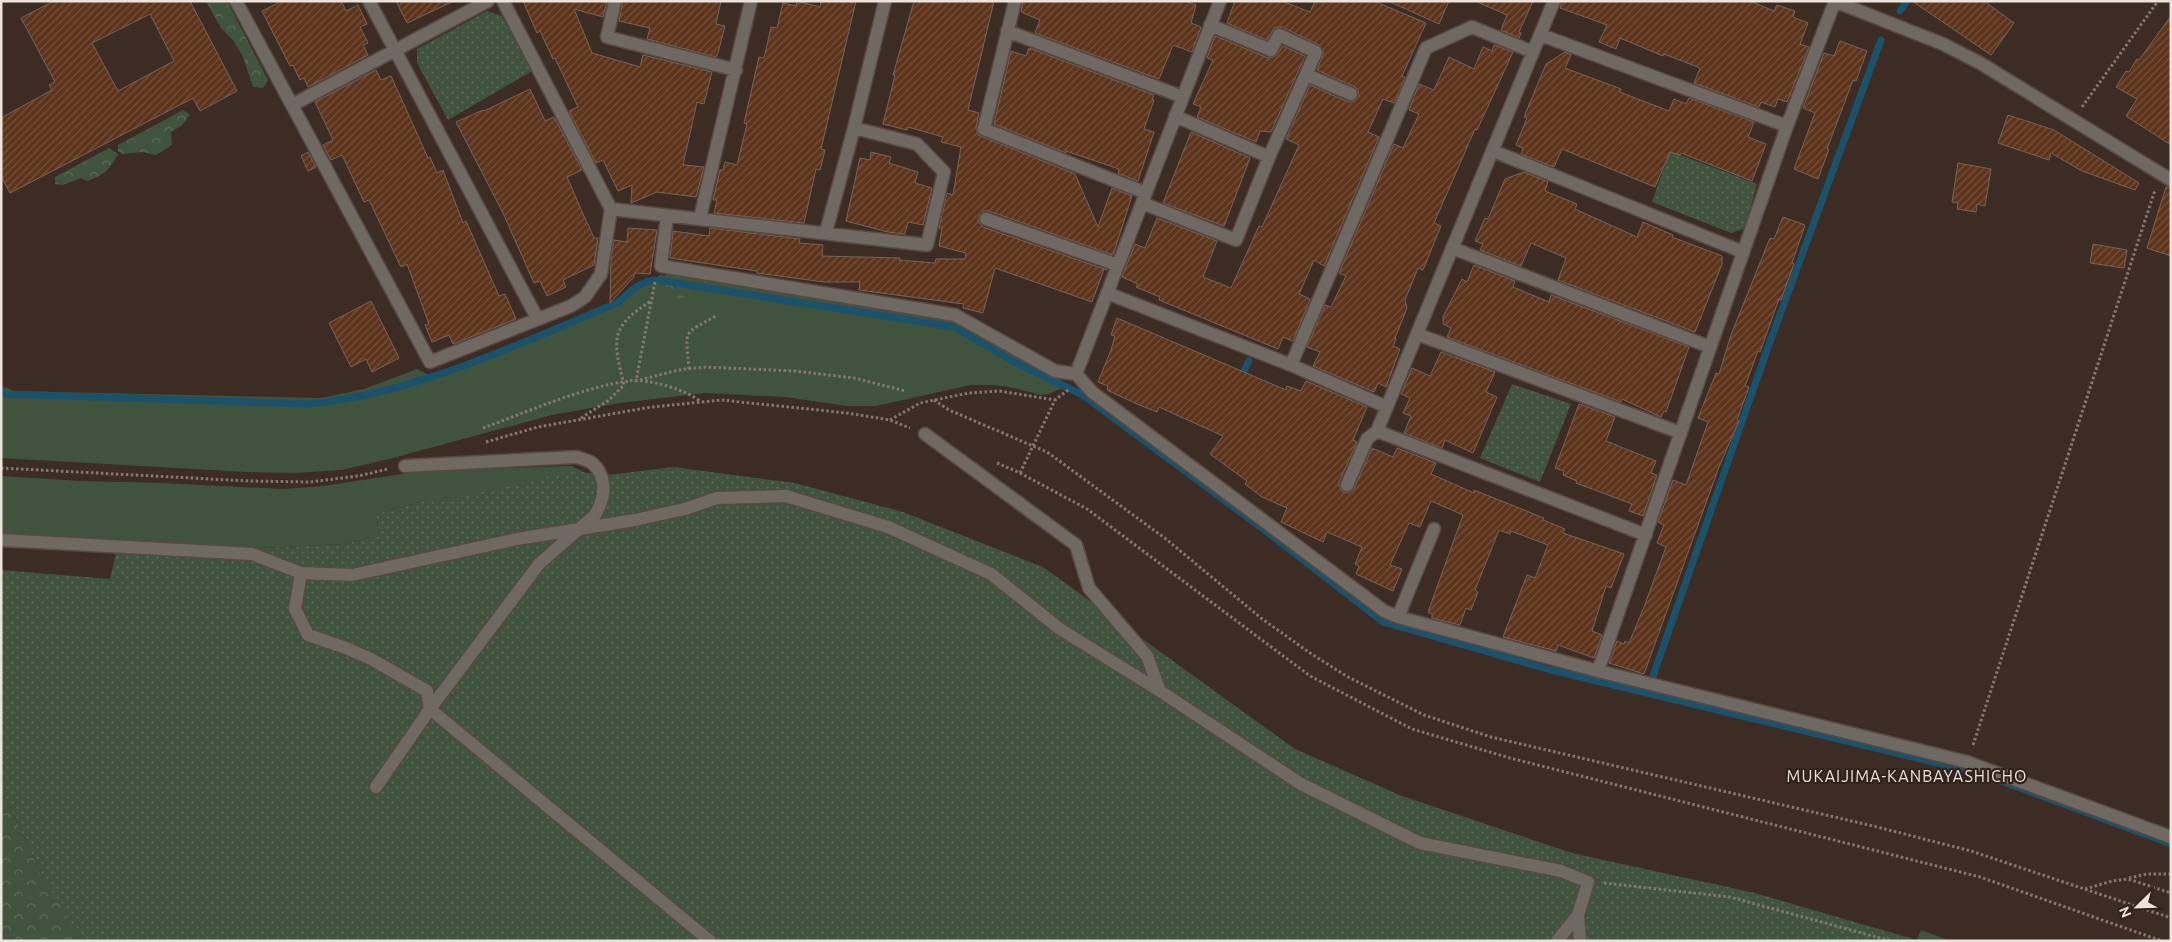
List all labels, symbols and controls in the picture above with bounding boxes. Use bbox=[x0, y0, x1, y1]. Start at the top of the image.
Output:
district label: MUKAIJIMA-KANBAYASHICHO bbox=[1787, 767, 2027, 785]
north arrow bbox=[2112, 882, 2162, 932]
text: N bbox=[2116, 904, 2134, 920]

